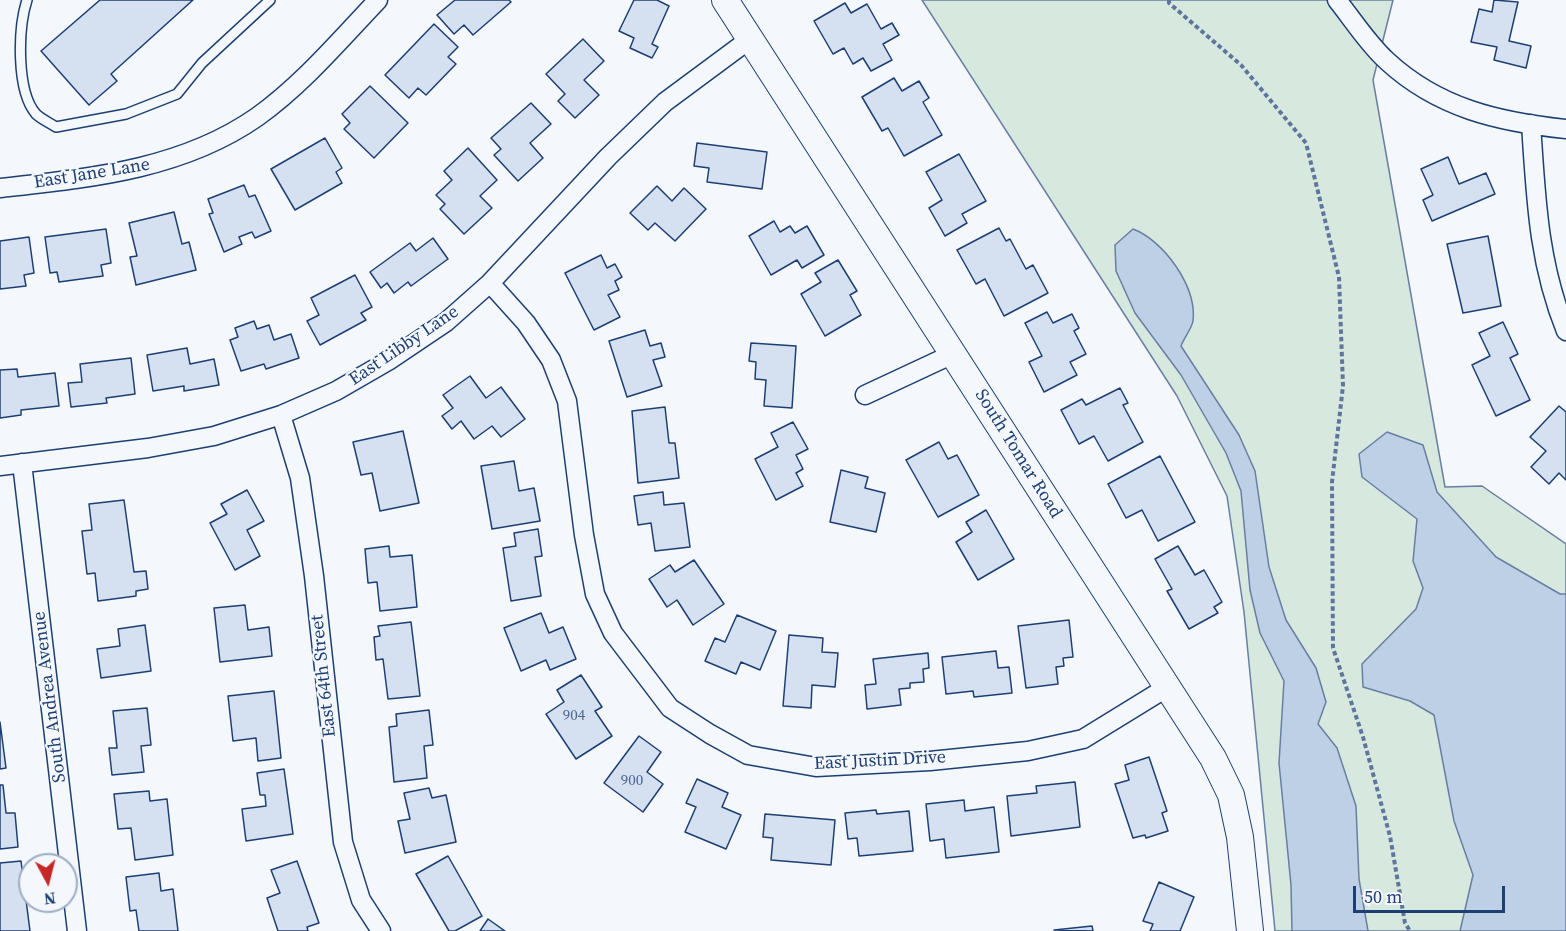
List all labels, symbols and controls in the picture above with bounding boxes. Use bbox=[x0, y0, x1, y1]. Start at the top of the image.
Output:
street label: East Jane Lane bbox=[32, 154, 152, 194]
street label: East Libby Lane bbox=[345, 301, 463, 391]
street label: South Tomar Road bbox=[970, 386, 1066, 522]
street label: South Andrea Avenue bbox=[29, 610, 71, 784]
street label: East 64th Street bbox=[307, 614, 341, 738]
house number: 904 bbox=[563, 707, 585, 725]
street label: East Justin Drive bbox=[813, 747, 947, 775]
house number: 900 bbox=[621, 772, 643, 790]
north arrow bbox=[18, 853, 78, 913]
scale bar bbox=[1356, 874, 1508, 912]
text: 50 m bbox=[1364, 884, 1402, 909]
text: N bbox=[43, 887, 57, 911]

